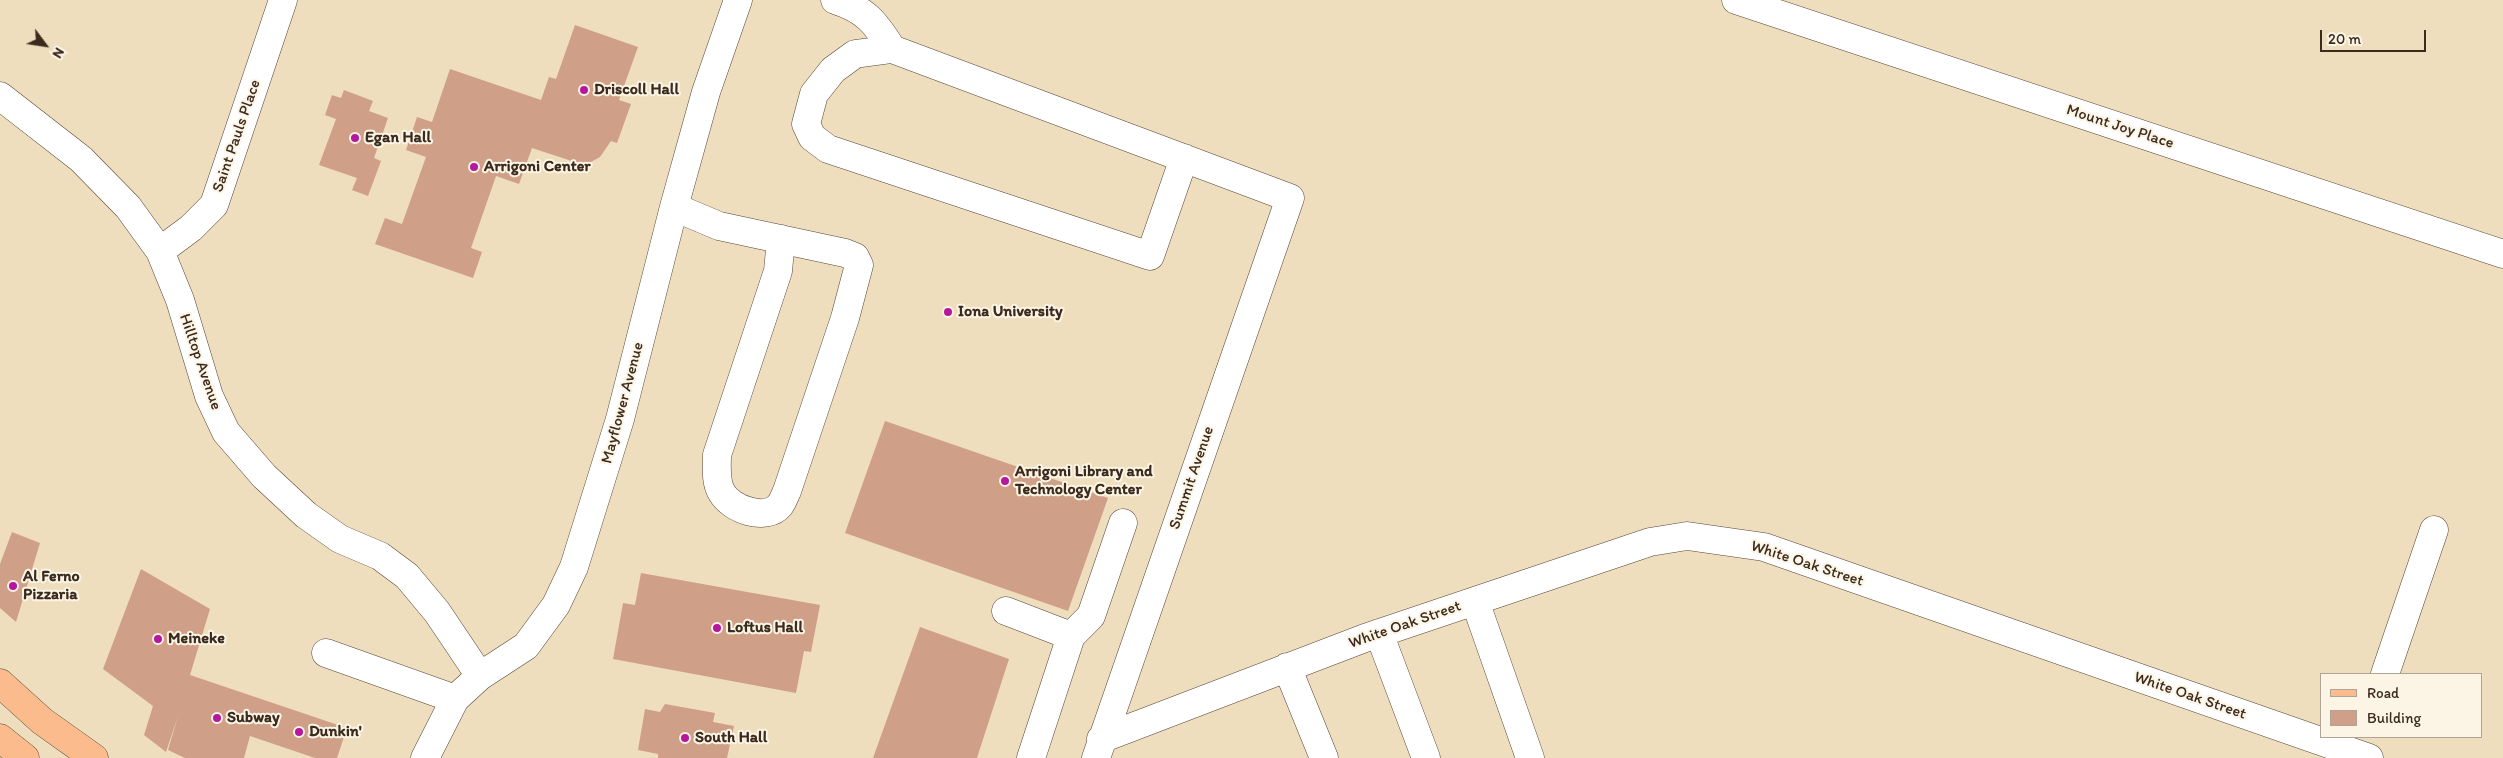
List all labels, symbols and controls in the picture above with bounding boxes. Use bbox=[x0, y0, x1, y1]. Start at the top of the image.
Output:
north arrow bbox=[20, 20, 70, 70]
scale bar bbox=[2323, 20, 2429, 52]
text: 20 m bbox=[2328, 30, 2361, 48]
text: N bbox=[49, 45, 68, 61]
street label: Saint Pauls Place bbox=[209, 77, 265, 195]
place label: Driscoll Hall bbox=[594, 80, 679, 100]
marker: Driscoll Hall bbox=[578, 84, 590, 96]
street label: Mount Joy Place bbox=[2064, 101, 2176, 153]
place label: Egan Hall bbox=[365, 128, 431, 148]
marker: Egan Hall bbox=[349, 132, 361, 144]
place label: Arrigoni Center bbox=[484, 157, 591, 177]
marker: Arrigoni Center bbox=[468, 161, 480, 173]
place label: Iona University bbox=[958, 302, 1063, 322]
marker: Iona University bbox=[942, 306, 954, 318]
street label: Hilltop Avenue bbox=[175, 311, 225, 413]
street label: Mayflower Avenue bbox=[598, 340, 648, 466]
street label: Summit Avenue bbox=[1165, 424, 1219, 532]
place label: Arrigoni Library and Technology Center bbox=[1015, 462, 1153, 500]
marker: Arrigoni Library and Technology Center bbox=[999, 475, 1011, 487]
street label: White Oak Street bbox=[1748, 537, 1866, 591]
place label: Al Ferno Pizzaria bbox=[23, 567, 80, 605]
marker: Al Ferno Pizzaria bbox=[7, 580, 19, 592]
street label: White Oak Street bbox=[1346, 597, 1464, 653]
place label: Loftus Hall bbox=[727, 618, 803, 638]
marker: Loftus Hall bbox=[711, 622, 723, 634]
place label: Meineke bbox=[168, 629, 225, 649]
marker: Meineke bbox=[152, 633, 164, 645]
street label: White Oak Street bbox=[2131, 668, 2249, 724]
legend bbox=[2320, 673, 2483, 738]
text: Road bbox=[2367, 684, 2399, 702]
place label: Subway bbox=[227, 708, 279, 728]
text: Building bbox=[2367, 709, 2421, 727]
marker: Subway bbox=[211, 712, 223, 724]
place label: Dunkin' bbox=[309, 722, 362, 742]
marker: Dunkin' bbox=[293, 726, 305, 738]
place label: South Hall bbox=[695, 728, 767, 748]
marker: South Hall bbox=[679, 732, 691, 744]

